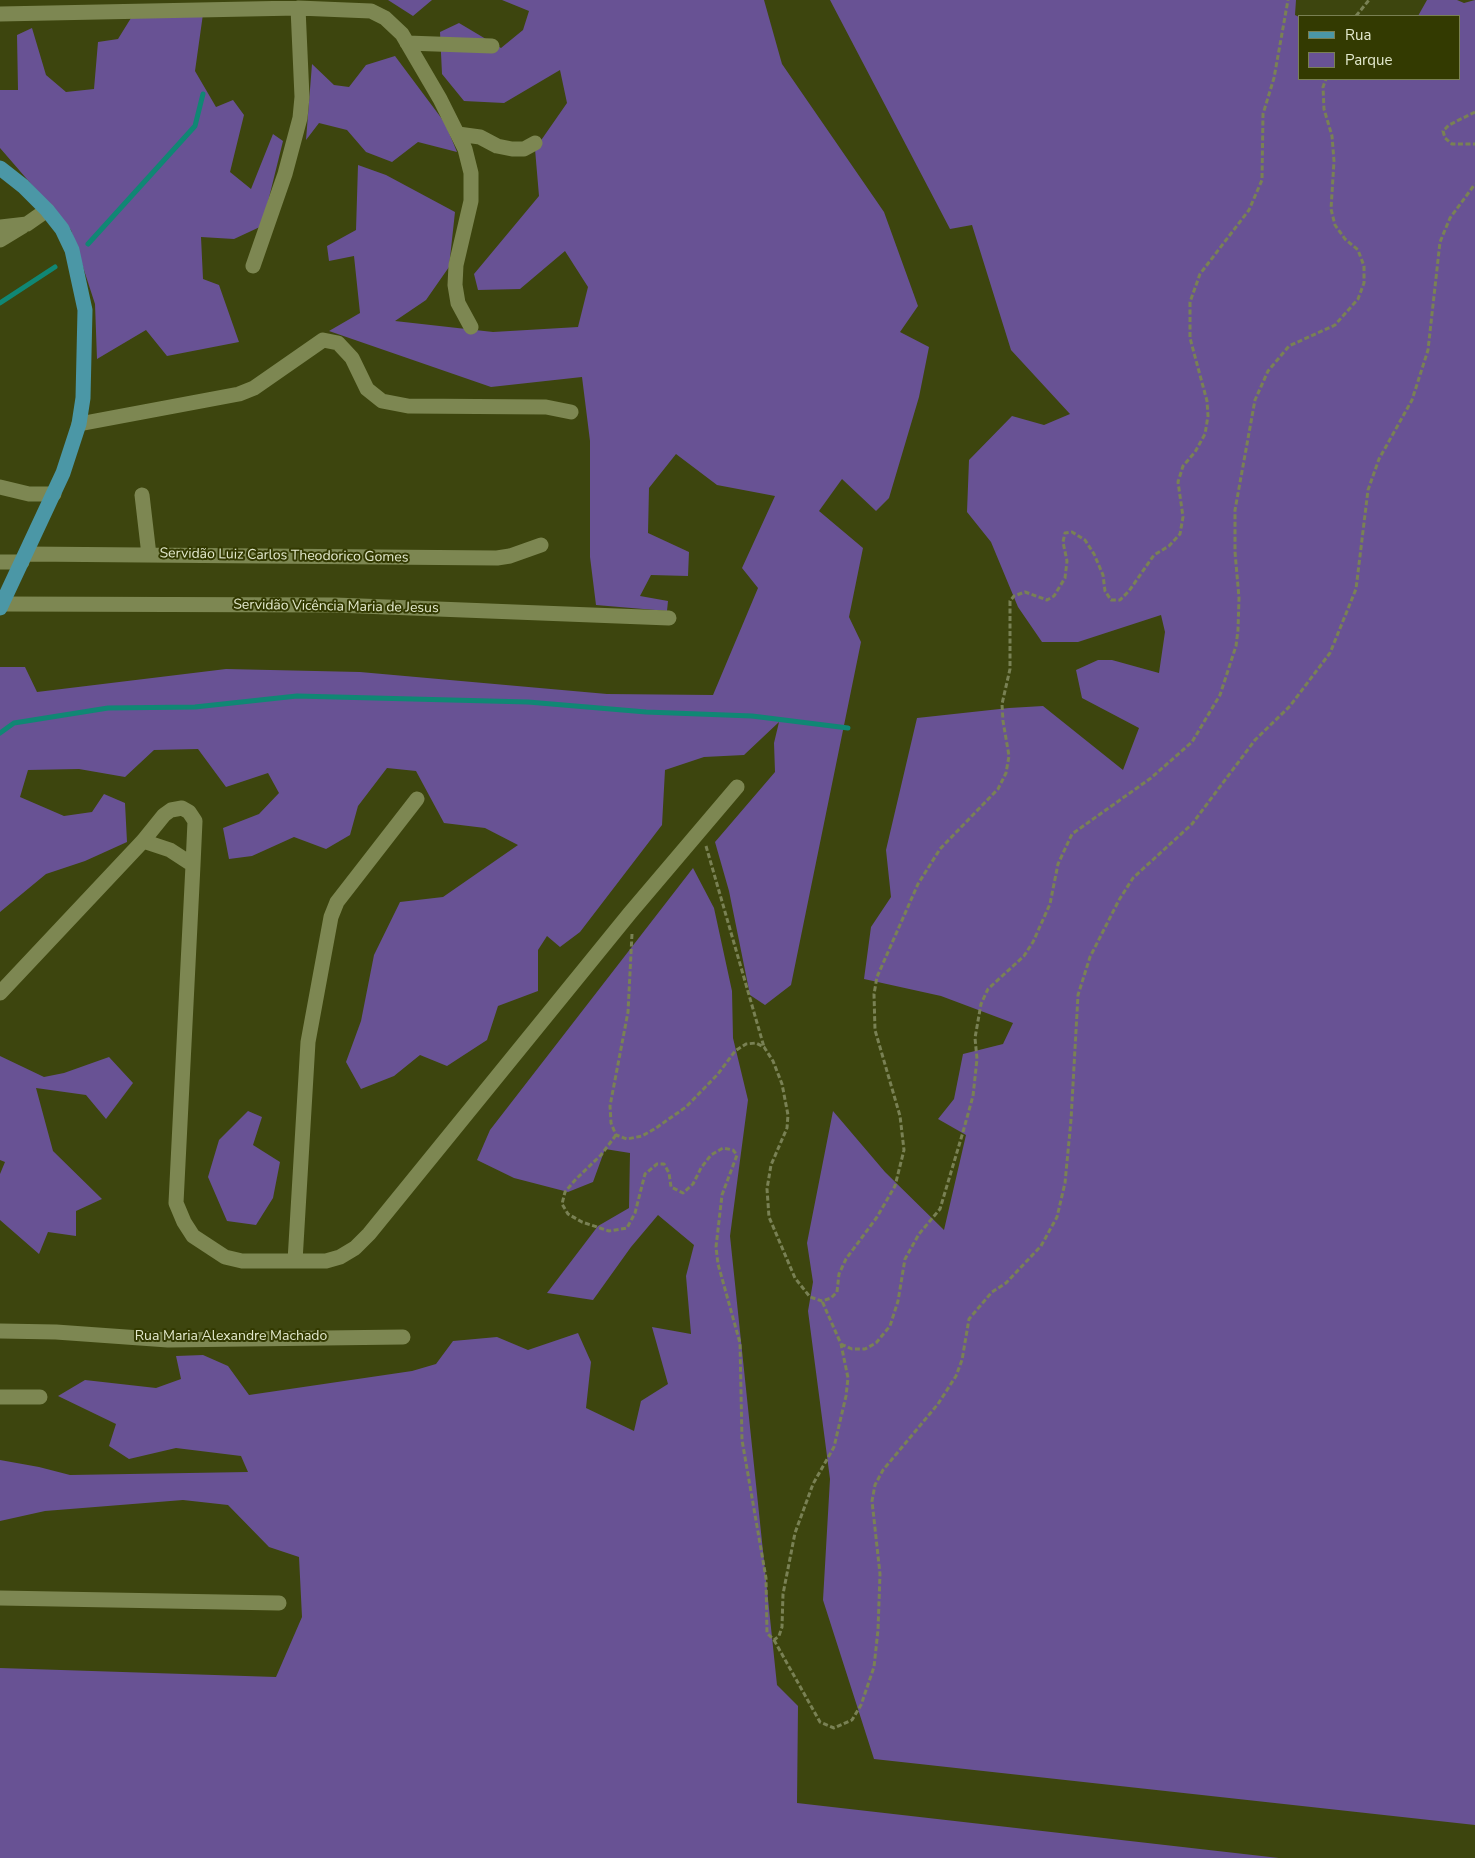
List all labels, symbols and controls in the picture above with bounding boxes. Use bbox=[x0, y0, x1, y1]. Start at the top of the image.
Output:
legend bbox=[1298, 15, 1460, 80]
text: Rua bbox=[1345, 25, 1371, 45]
text: Parque bbox=[1345, 50, 1393, 70]
street label: Servidão Luiz Carlos Theodorico Gomes bbox=[159, 545, 409, 567]
street label: Servidão Vicência Maria de Jesus bbox=[233, 597, 439, 617]
street label: Rua Maria Alexandre Machado bbox=[135, 1329, 327, 1345]

